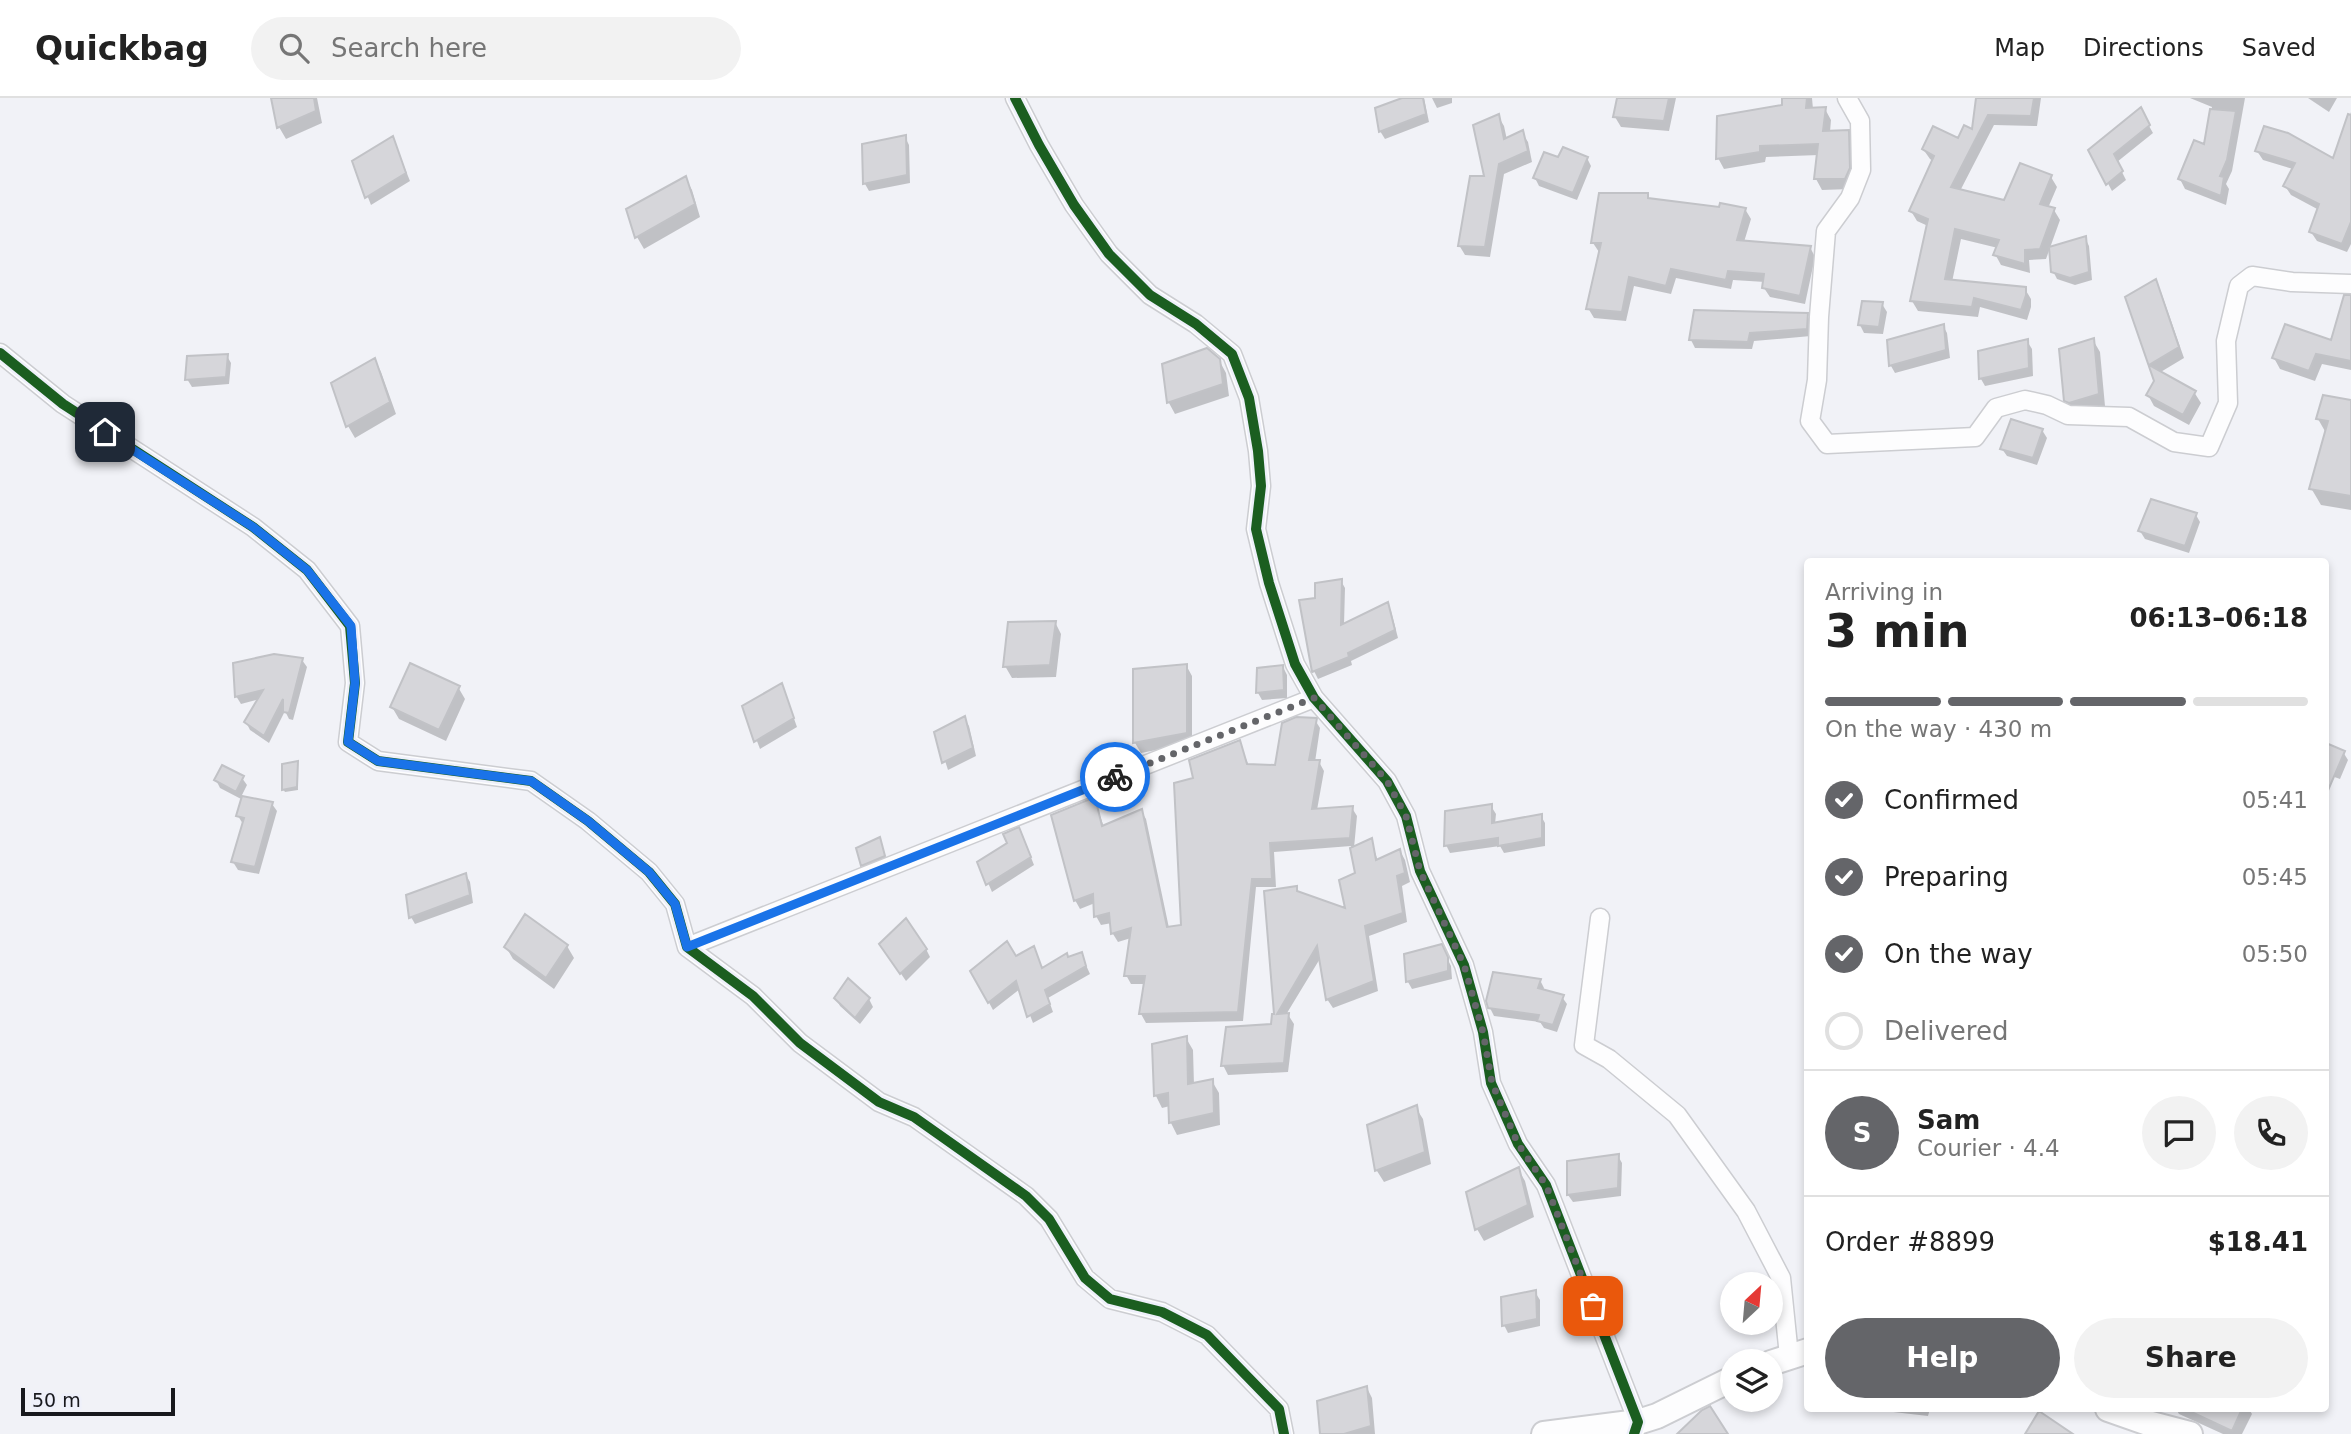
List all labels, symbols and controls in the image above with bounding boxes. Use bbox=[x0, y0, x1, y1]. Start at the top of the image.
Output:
search box bbox=[251, 17, 741, 80]
text: Quickbag bbox=[35, 29, 209, 68]
icon: search bbox=[275, 29, 313, 67]
text: Search here bbox=[331, 33, 487, 63]
text: Map bbox=[1994, 34, 2045, 62]
text: Directions bbox=[2083, 34, 2204, 62]
text: Saved bbox=[2242, 34, 2316, 62]
pin bbox=[75, 402, 135, 462]
icon: home bbox=[86, 413, 124, 451]
text: Arriving in bbox=[1825, 579, 1943, 605]
text: 06:13–06:18 bbox=[2129, 603, 2308, 633]
text: 3 min bbox=[1825, 604, 1969, 658]
text: On the way · 430 m bbox=[1825, 716, 2052, 742]
courier bbox=[1080, 742, 1150, 812]
icon: bike bbox=[1096, 758, 1134, 796]
icon: check bbox=[1825, 781, 1863, 819]
text: Confirmed bbox=[1884, 785, 2019, 815]
text: 05:41 bbox=[2242, 787, 2308, 813]
icon: check bbox=[1825, 858, 1863, 896]
text: Preparing bbox=[1884, 862, 2009, 892]
text: 05:45 bbox=[2242, 864, 2308, 890]
icon: check bbox=[1825, 935, 1863, 973]
text: On the way bbox=[1884, 939, 2033, 969]
text: 05:50 bbox=[2242, 941, 2308, 967]
text: Delivered bbox=[1884, 1016, 2008, 1046]
button: chat bbox=[2142, 1096, 2216, 1170]
button: phone bbox=[2234, 1096, 2308, 1170]
text: Sam bbox=[1917, 1105, 1980, 1135]
text: S bbox=[1853, 1118, 1871, 1148]
text: Courier · 4.4 bbox=[1917, 1135, 2060, 1161]
text: Order #8899 bbox=[1825, 1227, 1995, 1257]
text: $18.41 bbox=[2208, 1227, 2308, 1257]
north arrow bbox=[1720, 1272, 1783, 1335]
map controls bbox=[1720, 1272, 1783, 1412]
pin bbox=[1563, 1276, 1623, 1336]
icon: bag bbox=[1574, 1287, 1612, 1325]
button: Help bbox=[1825, 1318, 2060, 1398]
button: Share bbox=[2074, 1318, 2308, 1398]
button: layers bbox=[1720, 1349, 1783, 1412]
scale bar bbox=[21, 1385, 175, 1417]
text: 50 m bbox=[32, 1389, 81, 1411]

